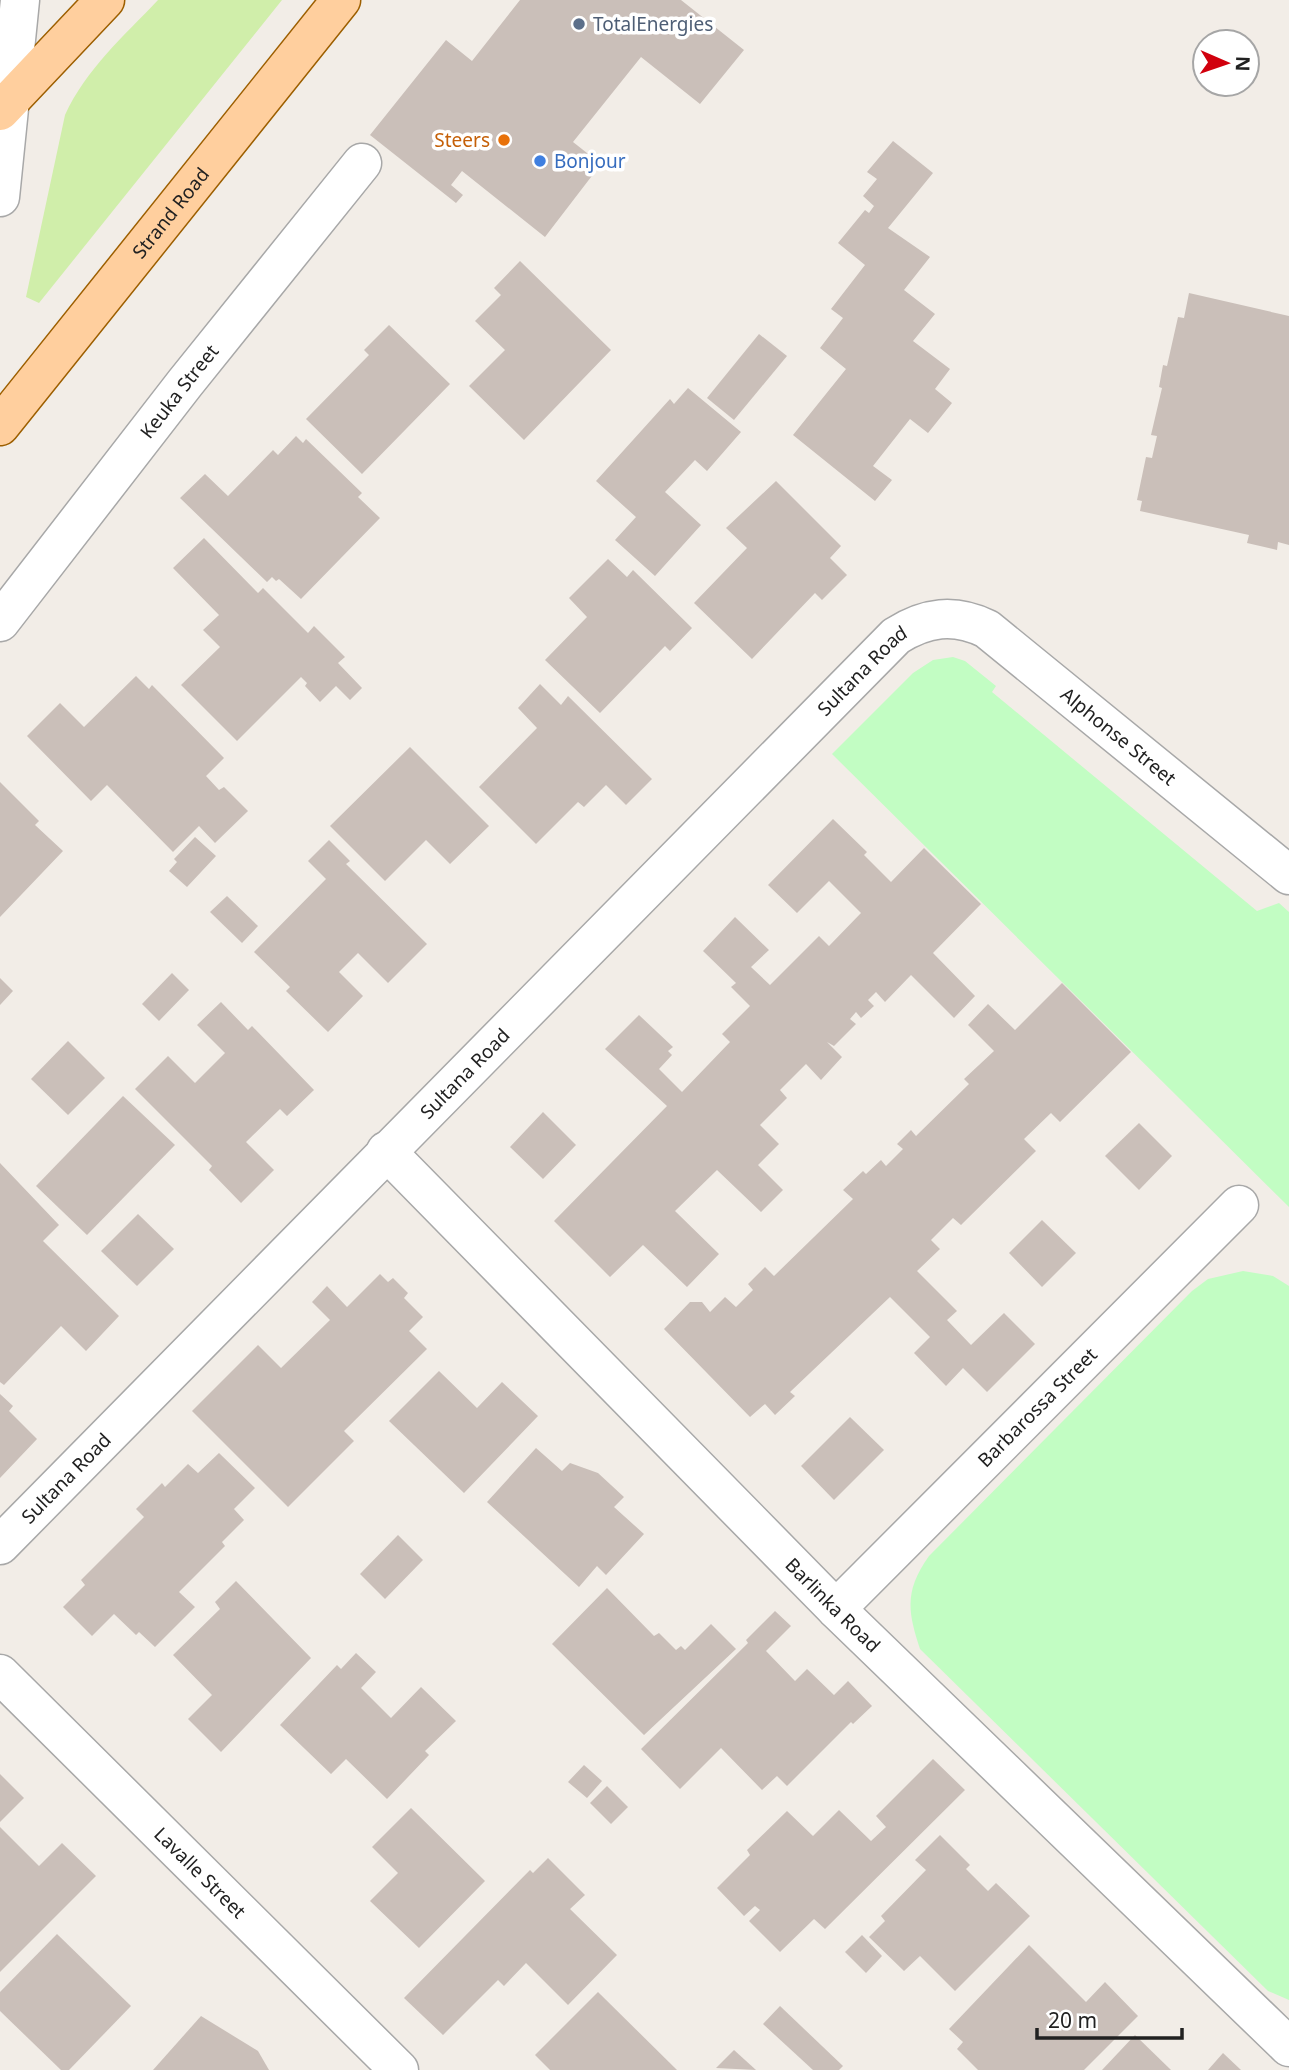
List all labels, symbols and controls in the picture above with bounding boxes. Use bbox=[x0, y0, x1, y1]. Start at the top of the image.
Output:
place label: TotalEnergies bbox=[593, 11, 713, 37]
marker: TotalEnergies bbox=[571, 16, 587, 32]
north arrow bbox=[1191, 28, 1261, 98]
text: N bbox=[1230, 55, 1256, 72]
place label: Steers bbox=[434, 127, 490, 153]
marker: Steers bbox=[496, 132, 512, 148]
place label: Bonjour bbox=[554, 148, 626, 174]
marker: Bonjour bbox=[532, 153, 548, 169]
street label: Strand Road bbox=[126, 162, 215, 264]
street label: Keuka Street bbox=[134, 339, 224, 444]
street label: Sultana Road bbox=[811, 619, 912, 721]
street label: Alphonse Street bbox=[1055, 681, 1182, 791]
street label: Sultana Road bbox=[414, 1023, 515, 1125]
street label: Barbarossa Street bbox=[972, 1342, 1103, 1473]
street label: Sultana Road bbox=[15, 1427, 117, 1529]
street label: Barlinka Road bbox=[780, 1552, 886, 1658]
street label: Lavalle Street bbox=[149, 1821, 252, 1924]
scale bar bbox=[1037, 1996, 1182, 2040]
text: 20 m bbox=[1048, 2006, 1097, 2034]

